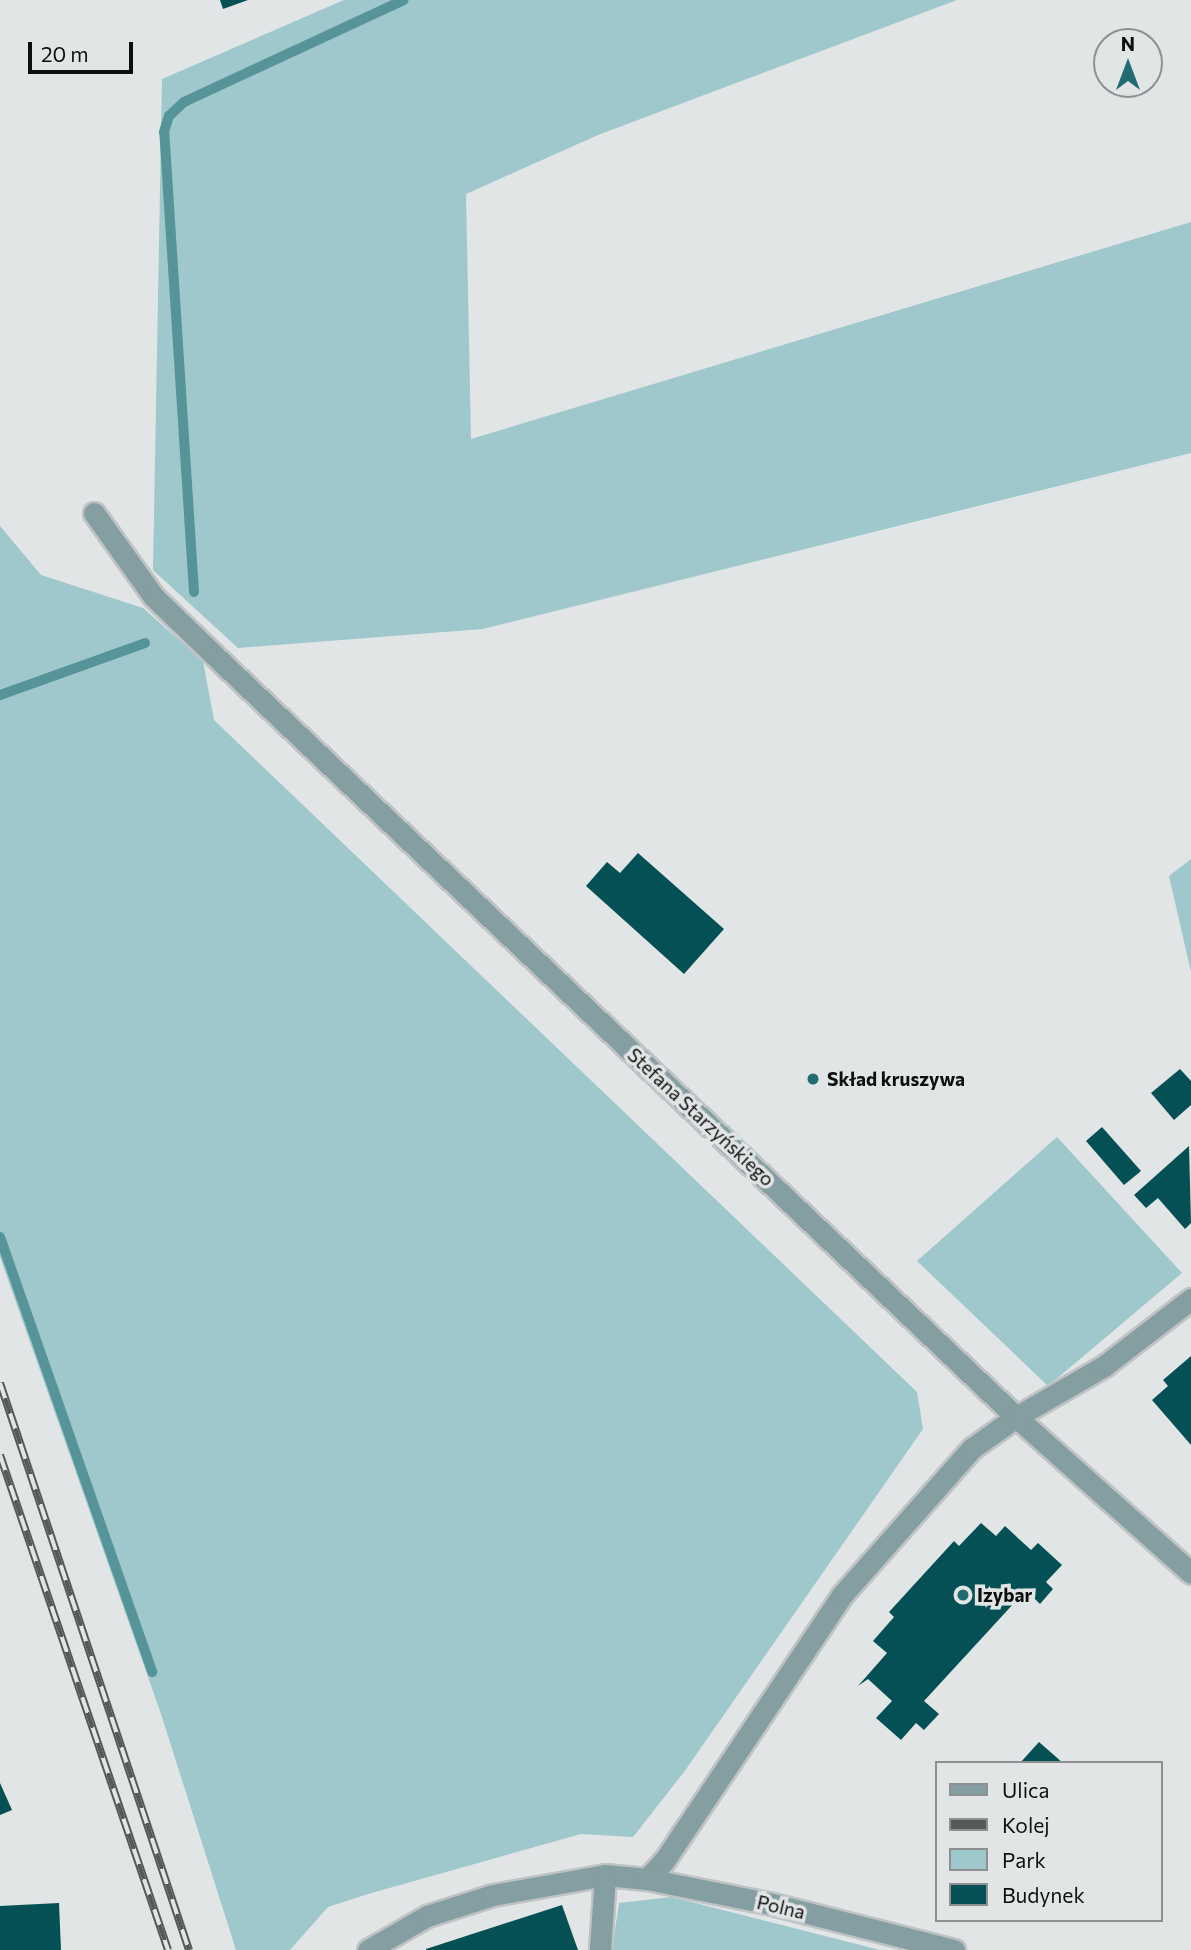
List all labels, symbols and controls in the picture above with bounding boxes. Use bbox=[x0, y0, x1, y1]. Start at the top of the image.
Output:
scale bar bbox=[32, 28, 136, 72]
north arrow bbox=[1093, 28, 1163, 98]
text: N bbox=[1121, 32, 1135, 55]
text: 20 m bbox=[41, 41, 89, 66]
street label: Stefana Starzyńskiego bbox=[623, 1043, 779, 1191]
place label: Skład kruszywa bbox=[827, 1068, 965, 1090]
marker: Skład kruszywa bbox=[805, 1071, 821, 1087]
place label: Izybar bbox=[977, 1584, 1032, 1606]
marker: Izybar bbox=[955, 1587, 971, 1603]
legend bbox=[936, 1761, 1163, 1922]
text: Ulica bbox=[1002, 1777, 1049, 1802]
text: Kolej bbox=[1002, 1812, 1050, 1837]
text: Park bbox=[1002, 1847, 1046, 1872]
text: Budynek bbox=[1002, 1882, 1085, 1907]
street label: Polna bbox=[755, 1890, 807, 1924]

